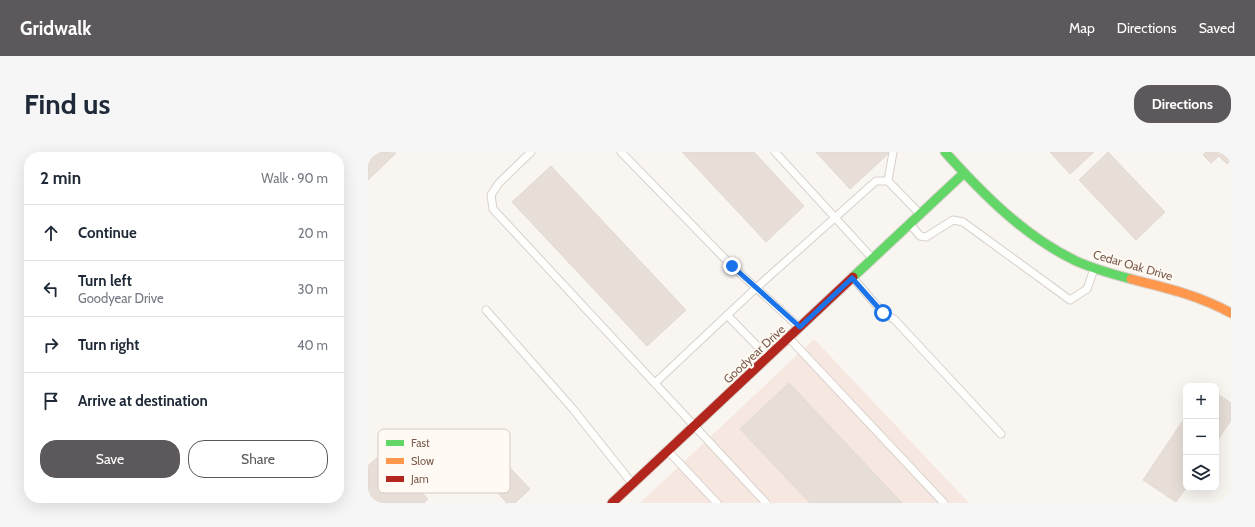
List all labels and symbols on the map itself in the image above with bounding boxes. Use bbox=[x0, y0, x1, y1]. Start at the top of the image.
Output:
street label: Cedar Oak Drive bbox=[1091, 246, 1175, 284]
route end bbox=[723, 257, 741, 275]
route start bbox=[874, 304, 892, 322]
street label: Goodyear Drive bbox=[720, 322, 788, 386]
legend bbox=[378, 429, 510, 493]
text: Fast bbox=[411, 436, 430, 450]
text: Slow bbox=[411, 454, 434, 468]
text: Jam bbox=[410, 472, 429, 486]

